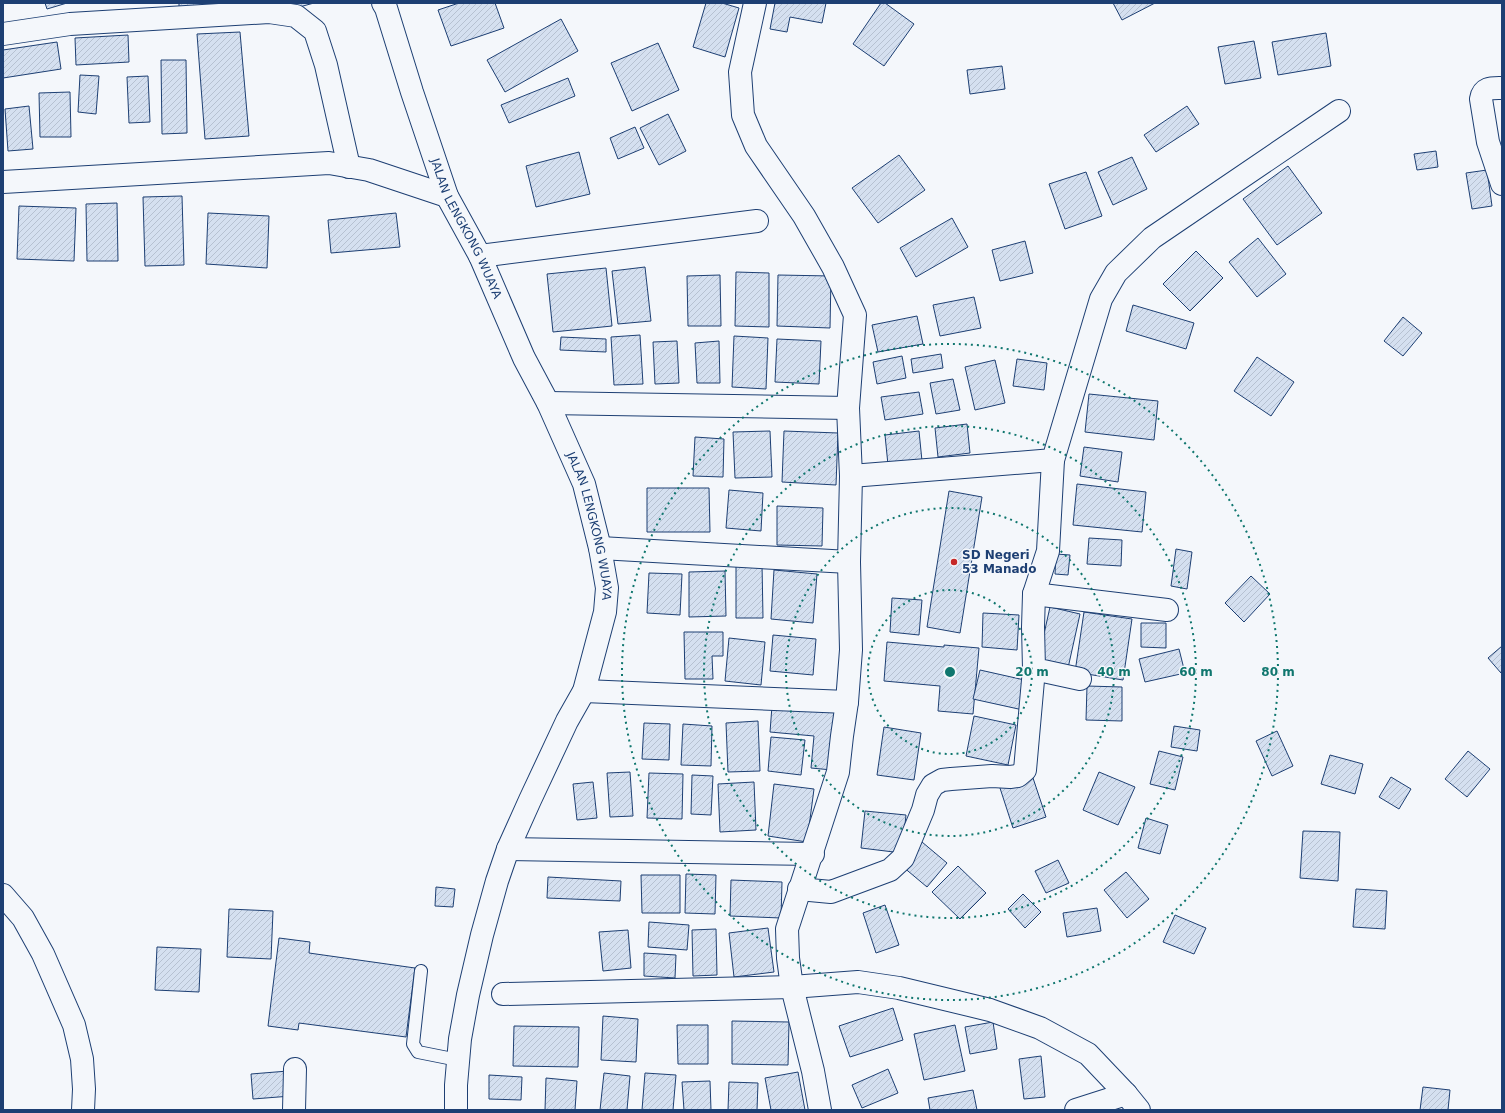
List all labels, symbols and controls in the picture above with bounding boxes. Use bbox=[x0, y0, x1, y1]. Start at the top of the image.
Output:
street label: JALAN LENGKONG WUAYA bbox=[428, 156, 505, 302]
street label: JALAN LENGKONG WUAYA bbox=[563, 449, 614, 602]
place label: SD Negeri 53 Manado bbox=[962, 548, 1036, 576]
marker: SD Negeri 53 Manado bbox=[949, 557, 959, 567]
centre of rings bbox=[943, 665, 957, 679]
text: 20 m bbox=[1015, 665, 1049, 679]
text: 40 m bbox=[1097, 665, 1131, 679]
text: 60 m bbox=[1179, 665, 1213, 679]
text: 80 m bbox=[1261, 665, 1295, 679]

